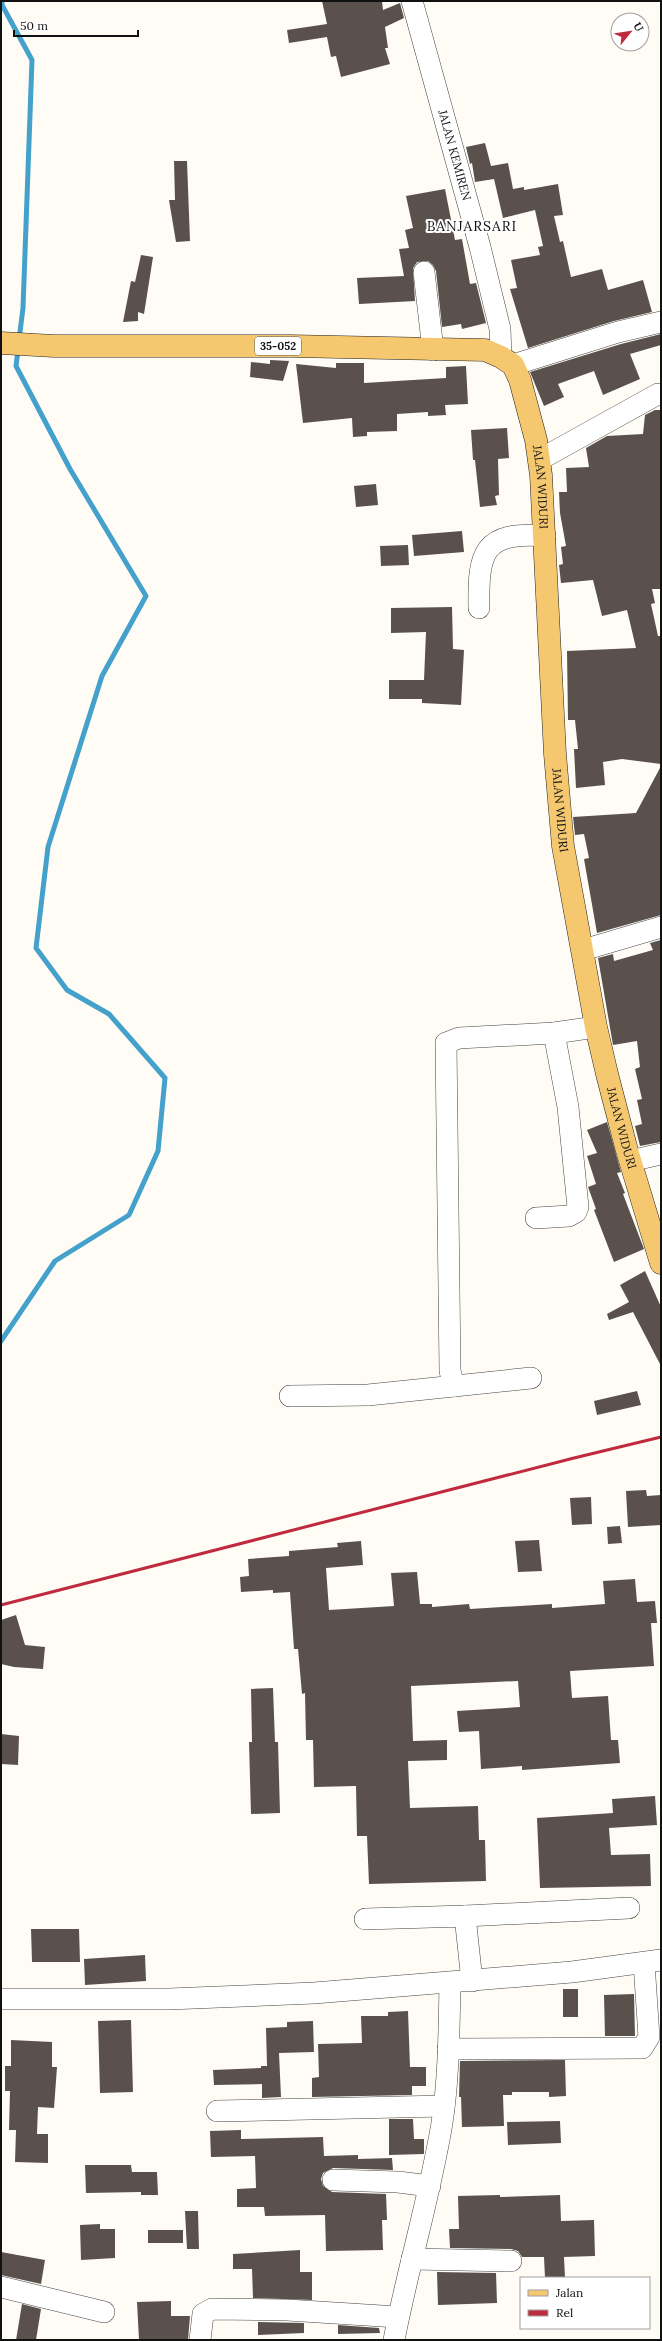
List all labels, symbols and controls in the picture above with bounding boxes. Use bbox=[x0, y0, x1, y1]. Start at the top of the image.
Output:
scale bar bbox=[14, 12, 138, 38]
north arrow bbox=[610, 12, 650, 52]
text: 50 m bbox=[20, 18, 48, 33]
text: U bbox=[631, 20, 647, 35]
street label: JALAN KEMIREN bbox=[435, 107, 475, 202]
district label: BANJARSARI bbox=[427, 217, 517, 235]
road number: 35-052 bbox=[255, 337, 301, 355]
street label: JALAN WIDURI bbox=[530, 443, 552, 529]
street label: JALAN WIDURI bbox=[549, 767, 572, 853]
street label: JALAN WIDURI bbox=[603, 1085, 640, 1171]
legend bbox=[520, 2277, 650, 2329]
text: Jalan bbox=[555, 2285, 583, 2300]
text: Rel bbox=[556, 2305, 573, 2320]

